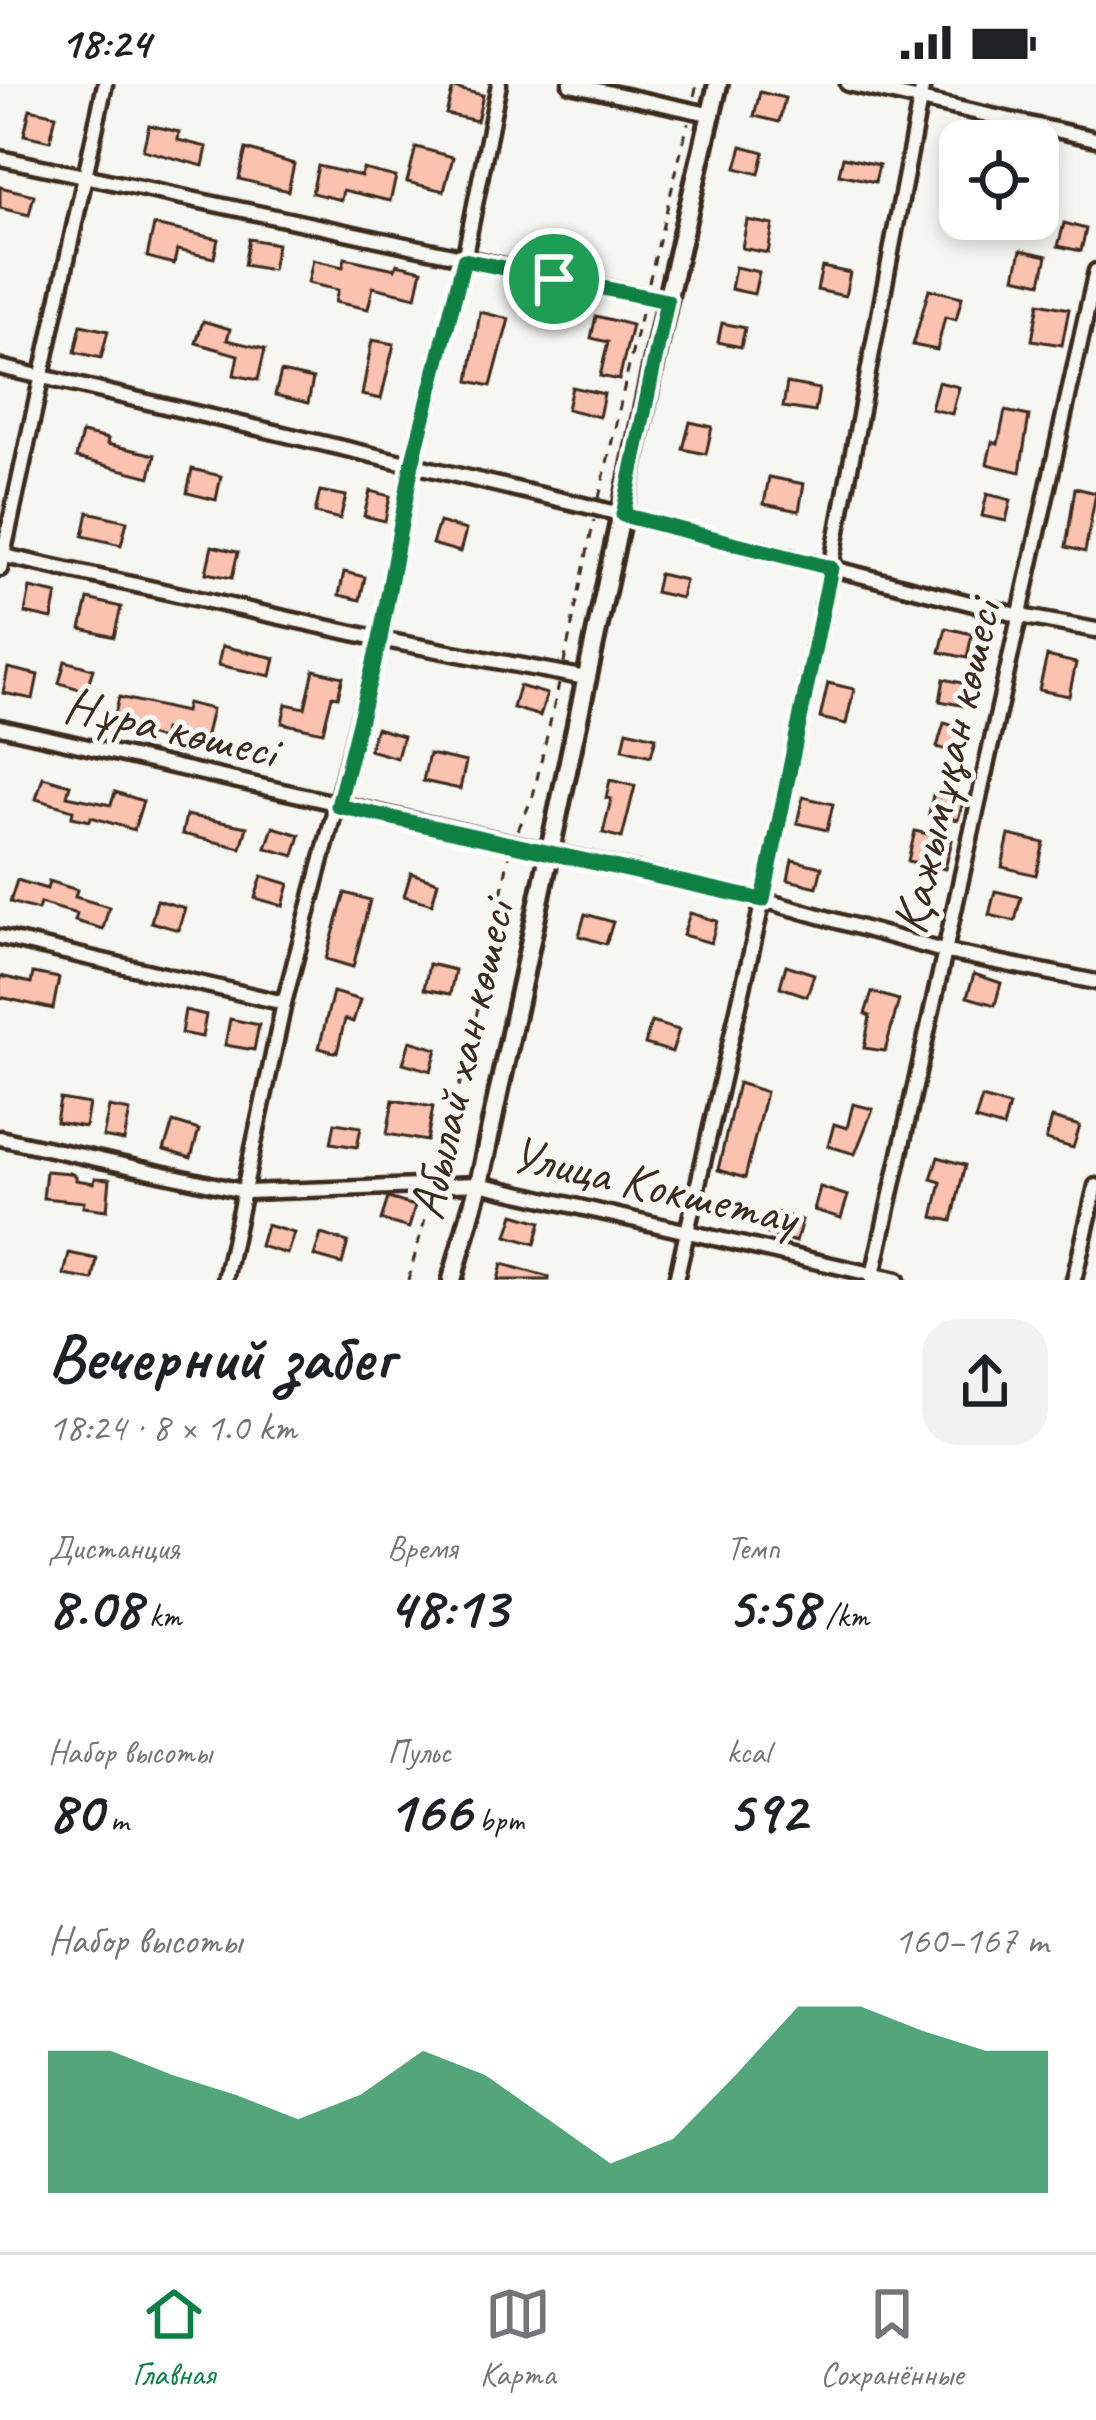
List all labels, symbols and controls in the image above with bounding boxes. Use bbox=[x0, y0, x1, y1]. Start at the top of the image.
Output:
text: 18:24 bbox=[60, 14, 150, 71]
map controls bbox=[939, 120, 1059, 240]
button: locate bbox=[939, 120, 1059, 240]
pin bbox=[503, 228, 605, 330]
icon: arrive bbox=[521, 246, 587, 312]
street label: Қажымұқан көшесі bbox=[877, 589, 1017, 940]
street label: Нұра көшесі bbox=[58, 671, 289, 784]
street label: Абылай хан көшесі bbox=[393, 890, 530, 1225]
street label: Улица Кокшетау bbox=[505, 1121, 807, 1250]
text: Вечерний забег bbox=[48, 1316, 393, 1399]
button: share bbox=[922, 1319, 1048, 1445]
text: 18:24 · 8 × 1.0 km bbox=[48, 1403, 296, 1452]
text: Дистанция bbox=[48, 1527, 180, 1569]
text: Время bbox=[387, 1527, 457, 1569]
text: Темп bbox=[727, 1527, 780, 1569]
text: 8.08 bbox=[48, 1569, 141, 1645]
text: 48:13 bbox=[387, 1569, 507, 1645]
text: 5:58 bbox=[727, 1569, 818, 1645]
text: km bbox=[141, 1595, 181, 1637]
text: /km bbox=[818, 1595, 869, 1637]
text: Набор высоты bbox=[48, 1731, 212, 1773]
text: Пульс bbox=[387, 1731, 451, 1773]
text: kcal bbox=[727, 1731, 770, 1773]
text: 80 bbox=[48, 1773, 102, 1849]
text: 166 bbox=[387, 1773, 471, 1849]
text: 592 bbox=[727, 1773, 806, 1849]
text: m bbox=[102, 1799, 128, 1841]
text: bpm bbox=[471, 1799, 524, 1841]
text: Набор высоты bbox=[48, 1916, 242, 1965]
text: 160–167 m bbox=[894, 1916, 1048, 1965]
tab: Главная bbox=[132, 2281, 215, 2395]
tab: Карта bbox=[480, 2281, 555, 2395]
tab: Сохранённые bbox=[820, 2281, 964, 2395]

